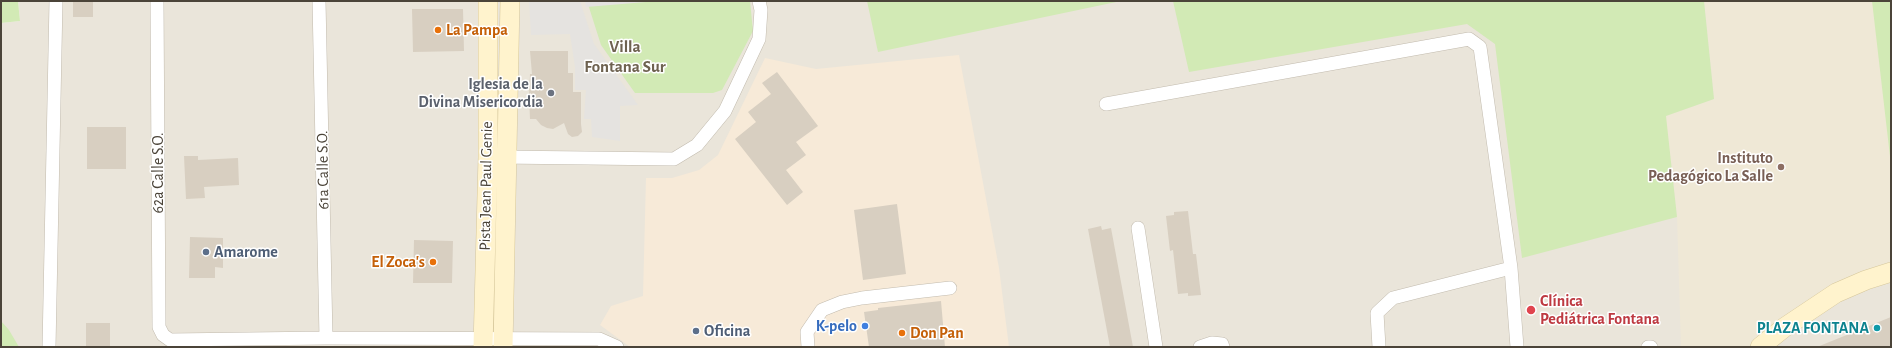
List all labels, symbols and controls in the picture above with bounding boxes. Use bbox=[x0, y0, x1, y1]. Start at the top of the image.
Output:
place label: La Pampa bbox=[446, 20, 508, 40]
marker: La Pampa bbox=[433, 25, 443, 35]
district label: Villa Fontana Sur bbox=[584, 37, 666, 77]
place label: Iglesia de la Divina Misericordia bbox=[418, 74, 543, 112]
marker: Iglesia de la Divina Misericordia bbox=[546, 88, 556, 98]
street label: Pista Jean Paul Genie bbox=[475, 121, 497, 251]
street label: 61a Calle S.O. bbox=[313, 130, 333, 210]
street label: 62a Calle S.O. bbox=[148, 132, 168, 214]
place label: Instituto Pedagógico La Salle bbox=[1648, 148, 1773, 186]
marker: Instituto Pedagógico La Salle bbox=[1776, 162, 1786, 172]
place label: Amarome bbox=[214, 242, 278, 262]
marker: Amarome bbox=[201, 247, 211, 257]
place label: El Zoca's bbox=[371, 252, 425, 272]
marker: El Zoca's bbox=[428, 257, 438, 267]
place label: Clínica Pediátrica Fontana bbox=[1540, 291, 1660, 329]
marker: Clínica Pediátrica Fontana bbox=[1525, 304, 1537, 316]
place label: K-pelo bbox=[816, 316, 857, 336]
place label: PLAZA FONTANA bbox=[1757, 318, 1869, 338]
place label: Oficina bbox=[704, 321, 750, 341]
marker: K-pelo bbox=[860, 321, 870, 331]
place label: Don Pan bbox=[910, 323, 964, 343]
marker: PLAZA FONTANA bbox=[1872, 323, 1882, 333]
marker: Oficina bbox=[691, 326, 701, 336]
marker: Don Pan bbox=[897, 328, 907, 338]

